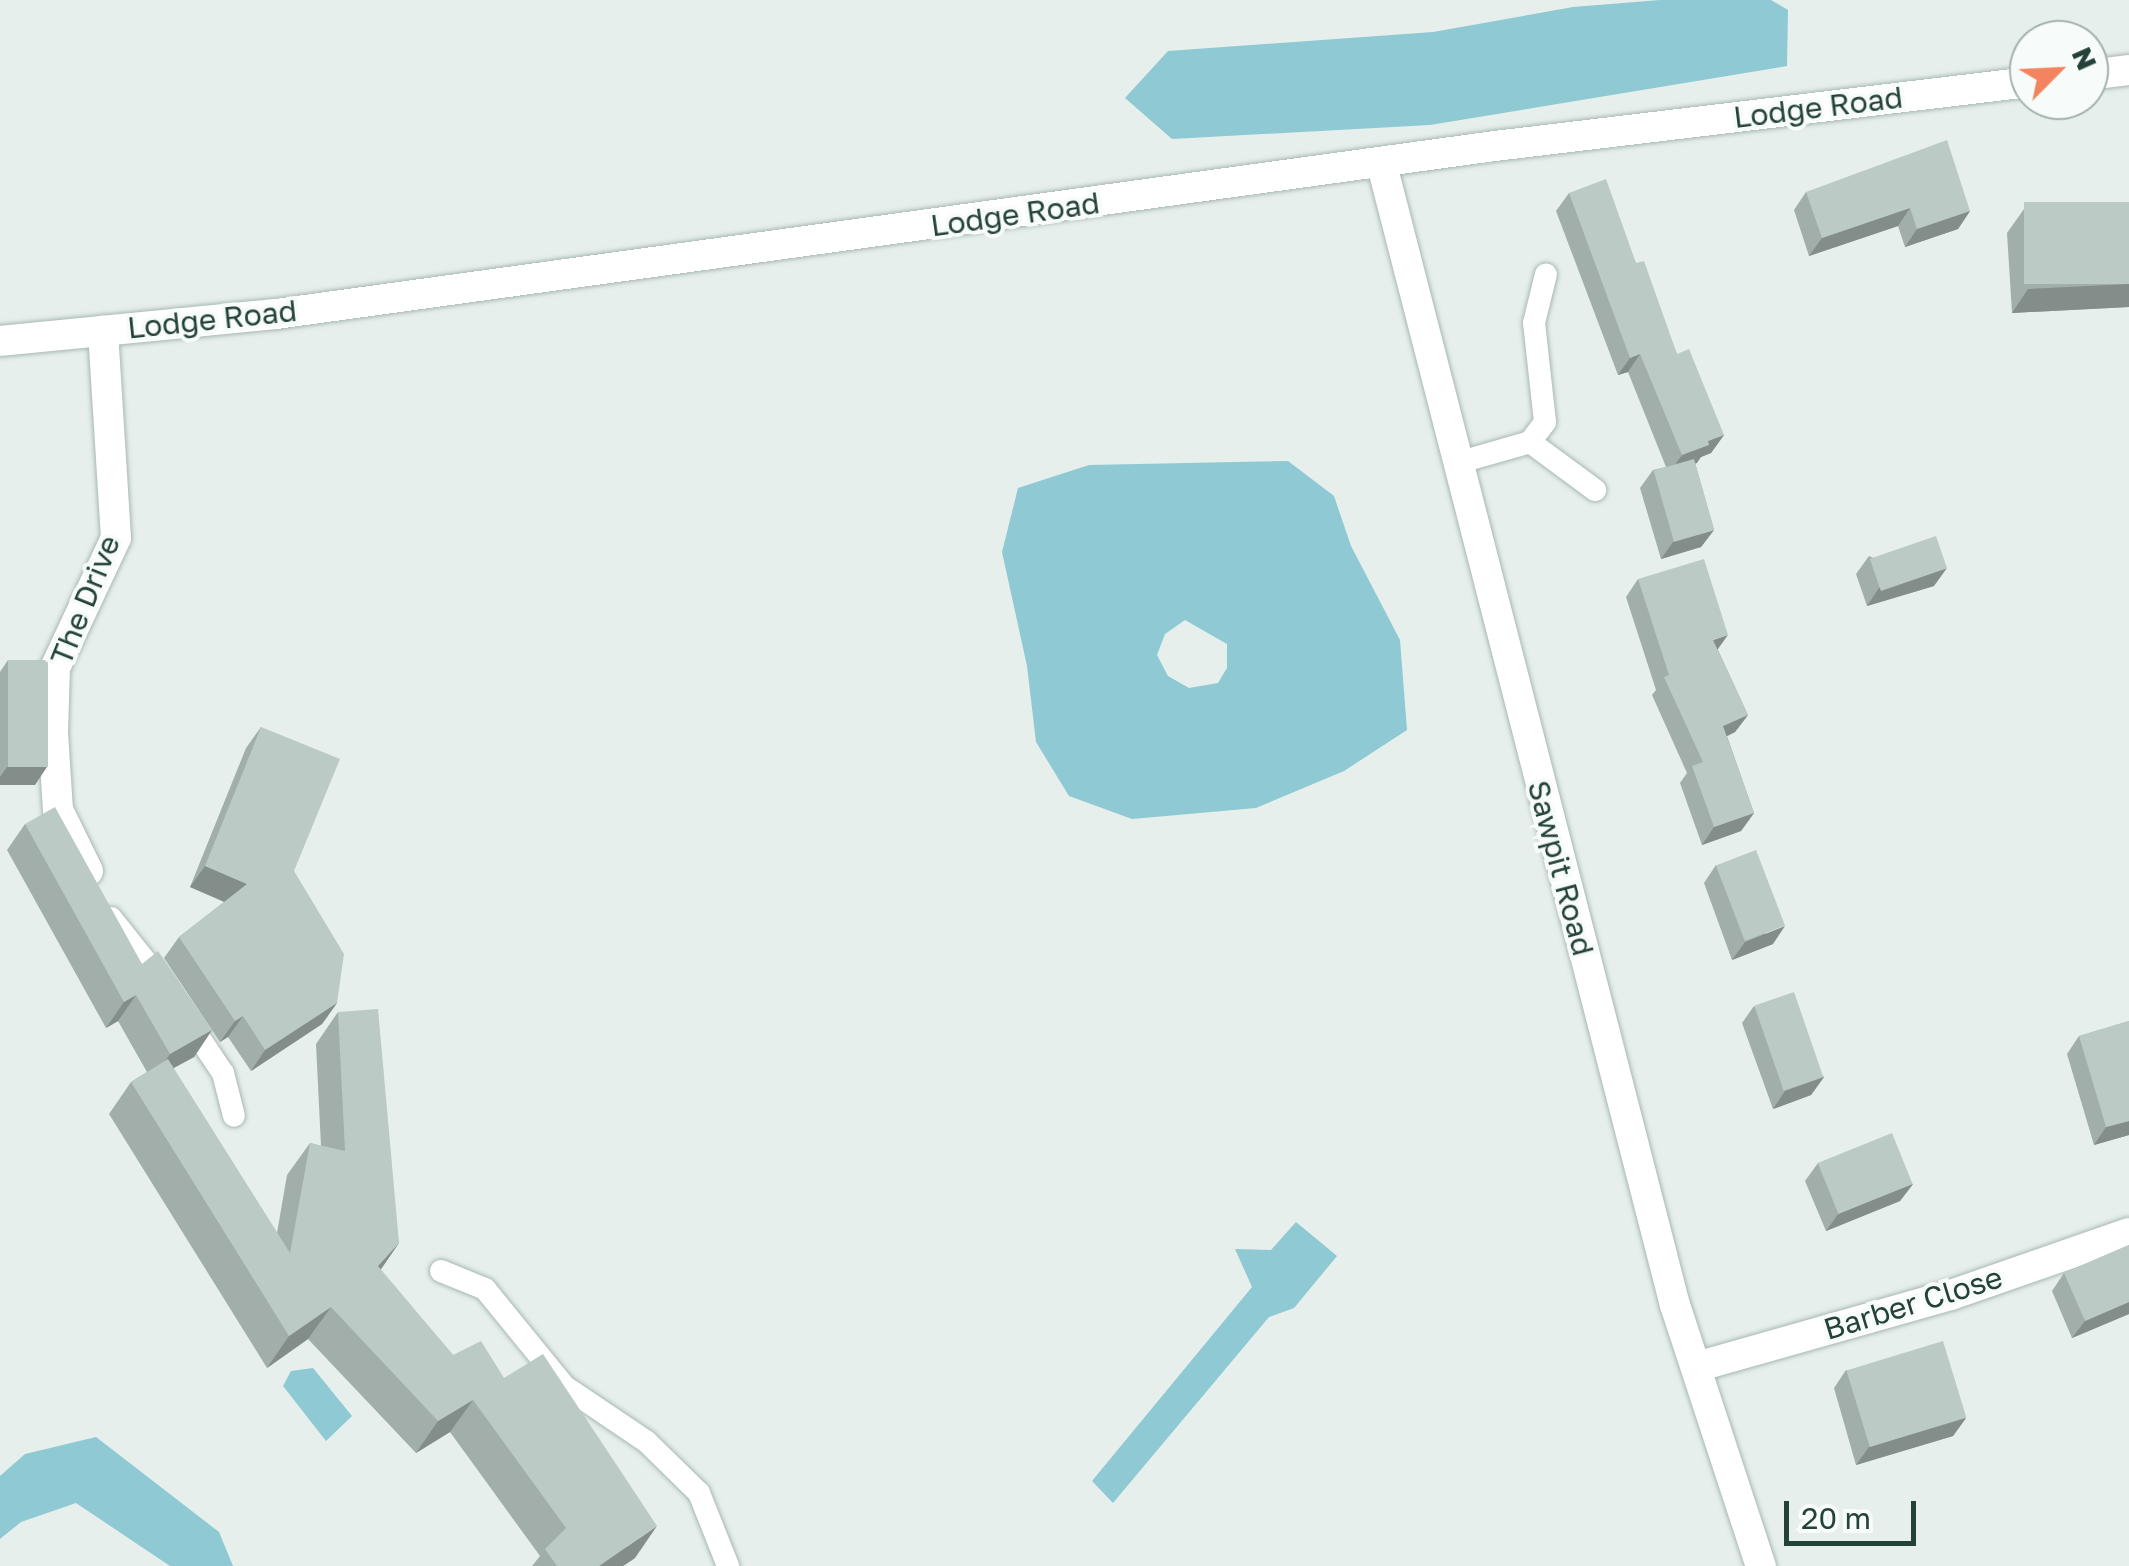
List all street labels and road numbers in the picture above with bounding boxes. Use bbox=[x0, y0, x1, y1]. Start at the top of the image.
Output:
street label: Lodge Road bbox=[1731, 79, 1905, 135]
street label: Lodge Road bbox=[928, 184, 1102, 244]
street label: Lodge Road bbox=[126, 292, 298, 346]
street label: The Drive bbox=[43, 530, 127, 670]
street label: Sawpit Road bbox=[1520, 777, 1602, 959]
street label: Barber Close bbox=[1819, 1259, 2007, 1347]

